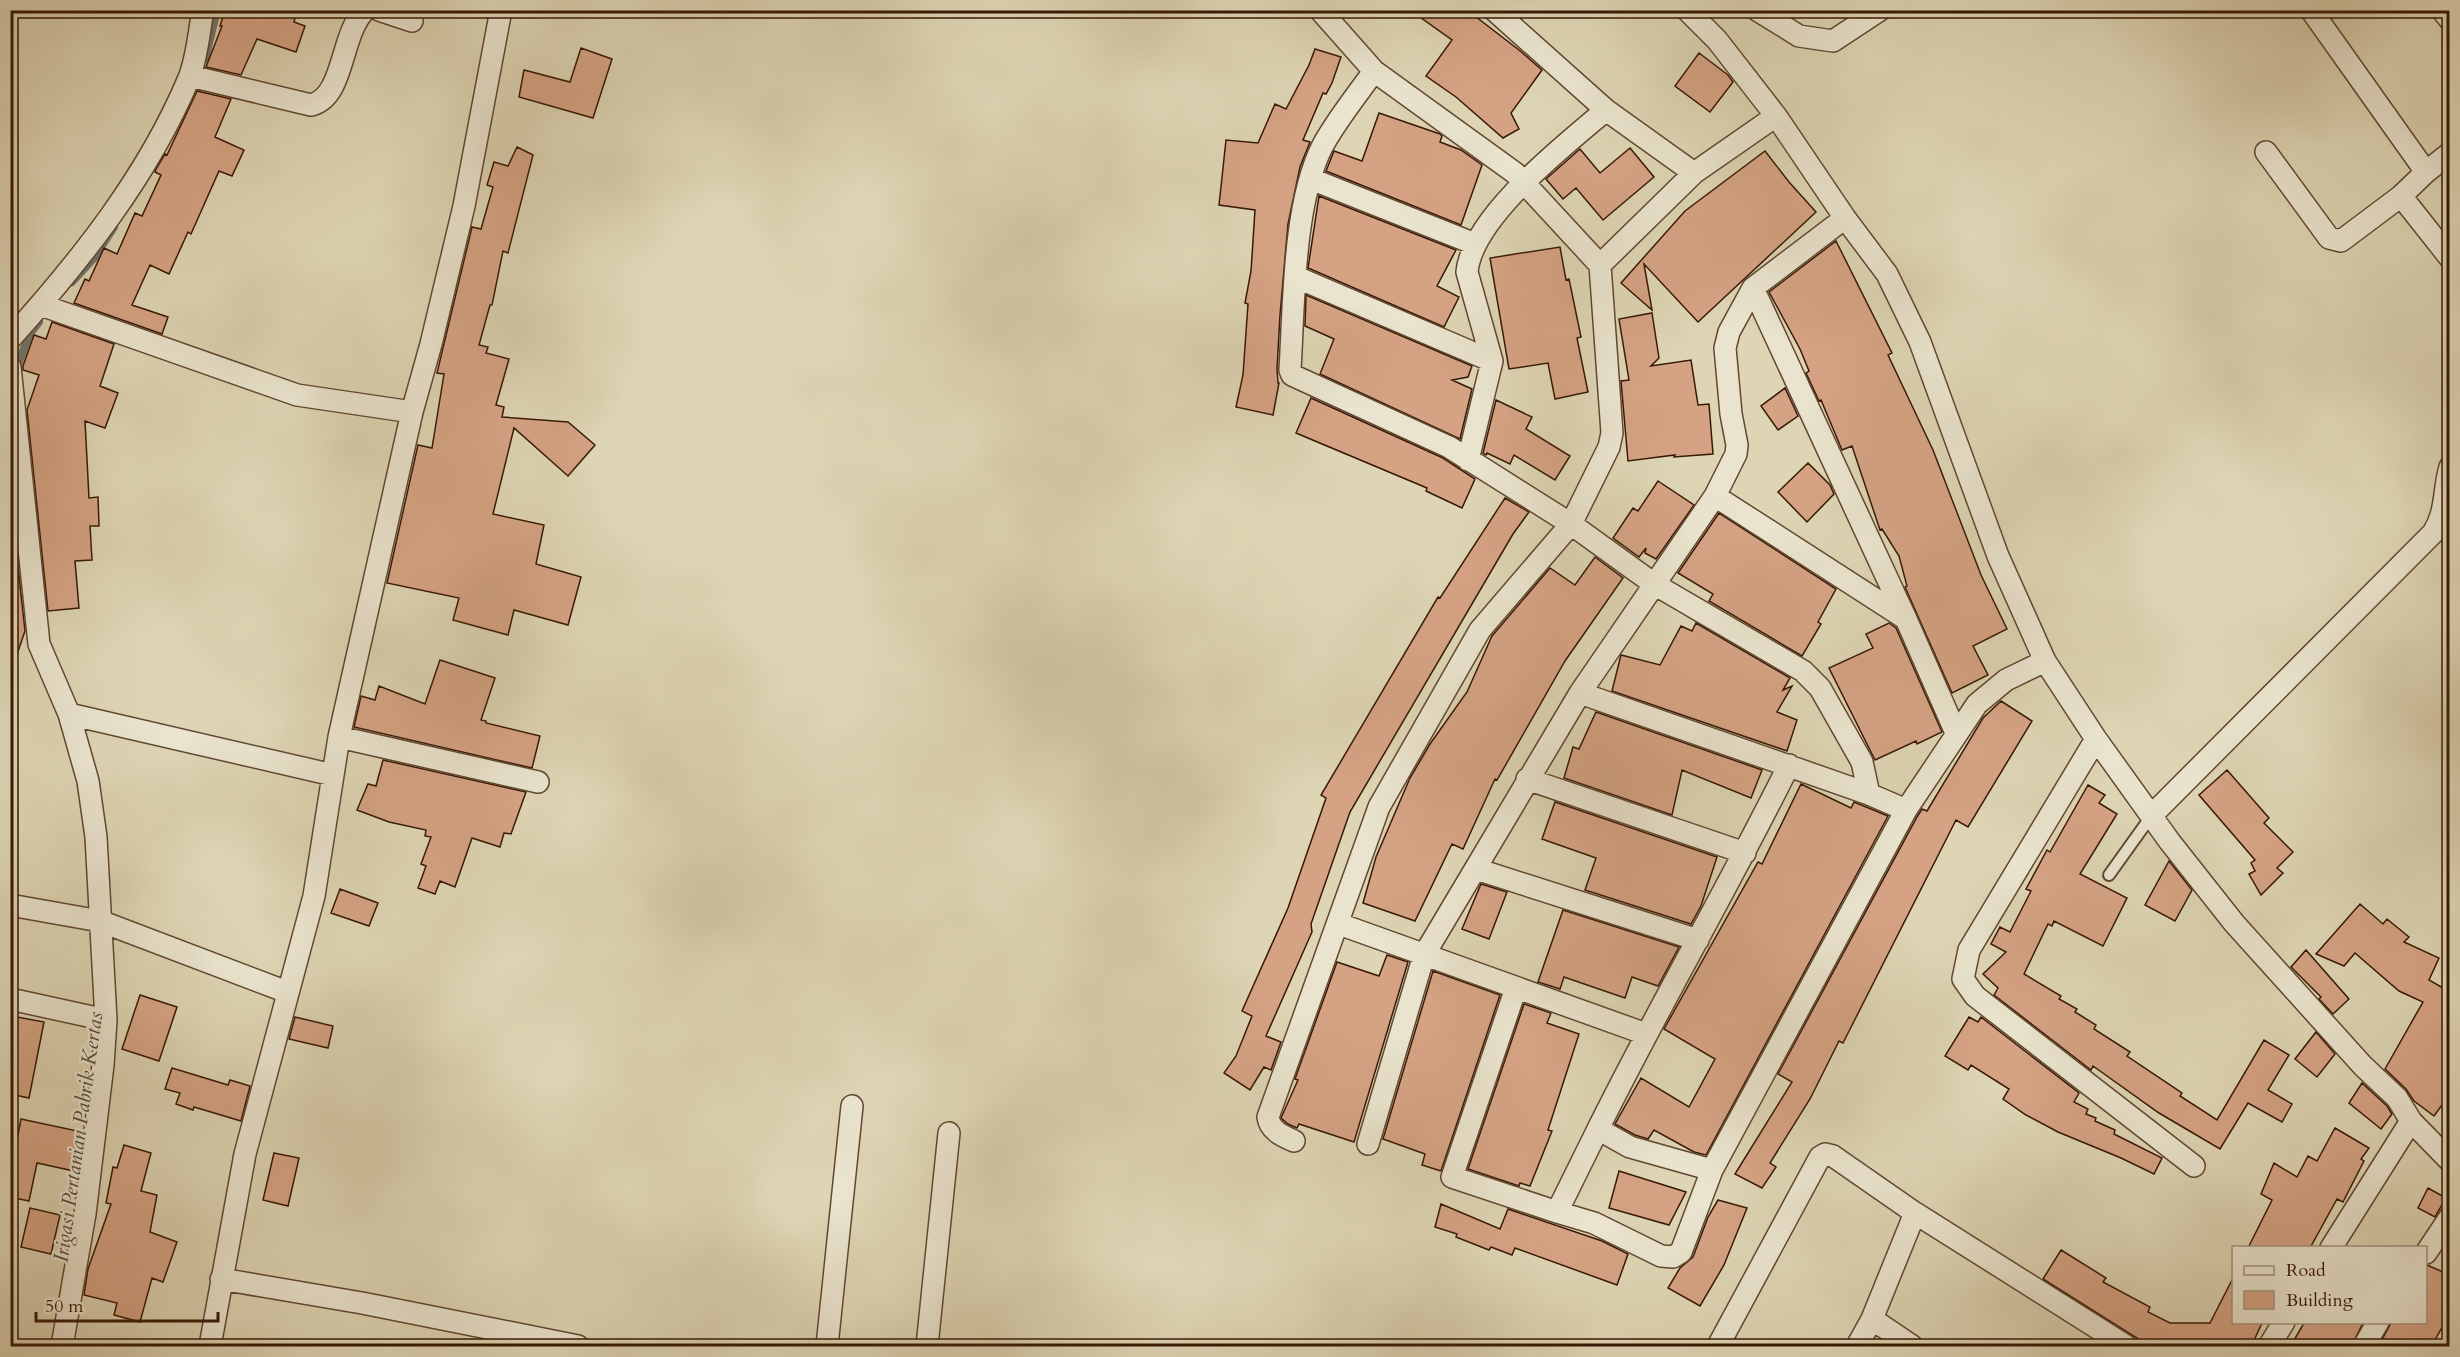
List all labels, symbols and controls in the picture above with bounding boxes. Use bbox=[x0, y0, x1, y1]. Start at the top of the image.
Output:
water label: Irigasi Pertanian Pabrik Kertas bbox=[47, 1010, 110, 1264]
legend bbox=[2232, 1246, 2427, 1324]
text: Road bbox=[2286, 1258, 2326, 1283]
scale bar bbox=[36, 1285, 218, 1323]
text: Building bbox=[2286, 1288, 2354, 1313]
text: 50 m bbox=[45, 1294, 84, 1319]

